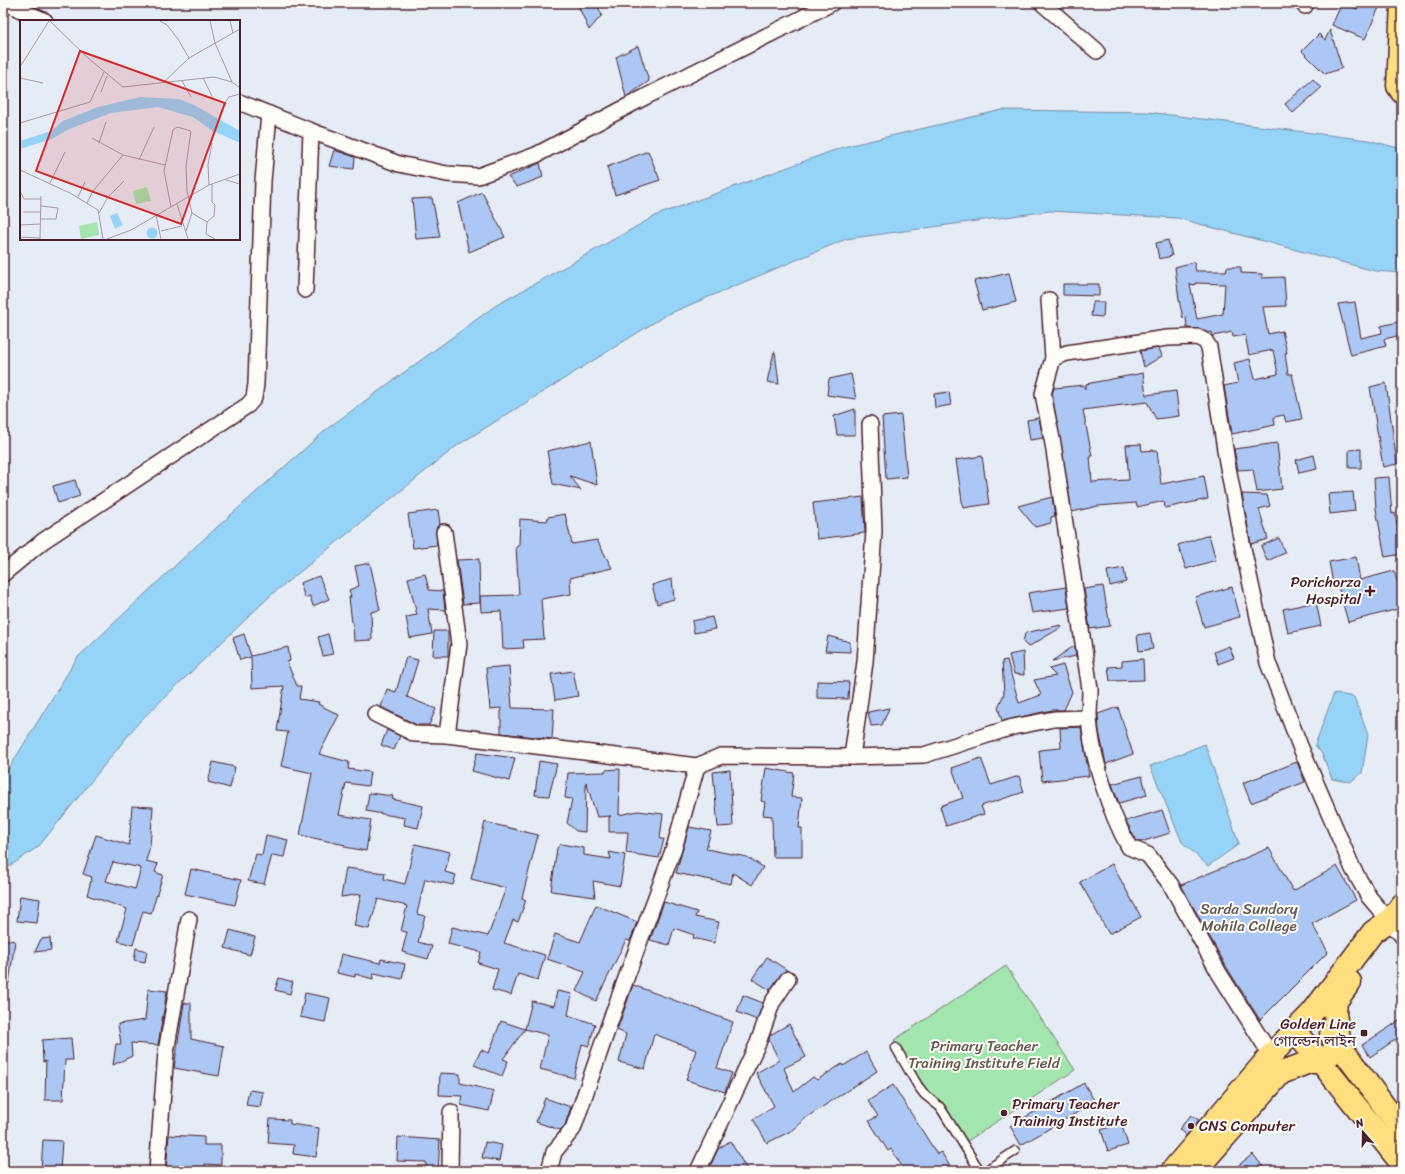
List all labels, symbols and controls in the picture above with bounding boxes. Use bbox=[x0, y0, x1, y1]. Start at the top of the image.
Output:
inset map bbox=[20, 20, 240, 240]
place label: Porichorza Hospital bbox=[1290, 569, 1362, 612]
marker: Porichorza Hospital bbox=[1364, 585, 1376, 597]
park label: Sarda Sundory Mohila College bbox=[1200, 896, 1298, 939]
place label: Golden Line গোল্ডেন লাইন bbox=[1273, 1011, 1357, 1054]
marker: Golden Line গোল্ডেন লাইন bbox=[1359, 1028, 1369, 1038]
park label: Primary Teacher Training Institute Field bbox=[908, 1033, 1061, 1076]
place label: Primary Teacher Training Institute bbox=[1012, 1091, 1127, 1134]
marker: Primary Teacher Training Institute bbox=[999, 1108, 1009, 1118]
north arrow bbox=[1343, 1112, 1383, 1152]
place label: CNS Computer bbox=[1199, 1113, 1296, 1139]
text: N bbox=[1352, 1113, 1367, 1134]
marker: CNS Computer bbox=[1186, 1121, 1196, 1131]

